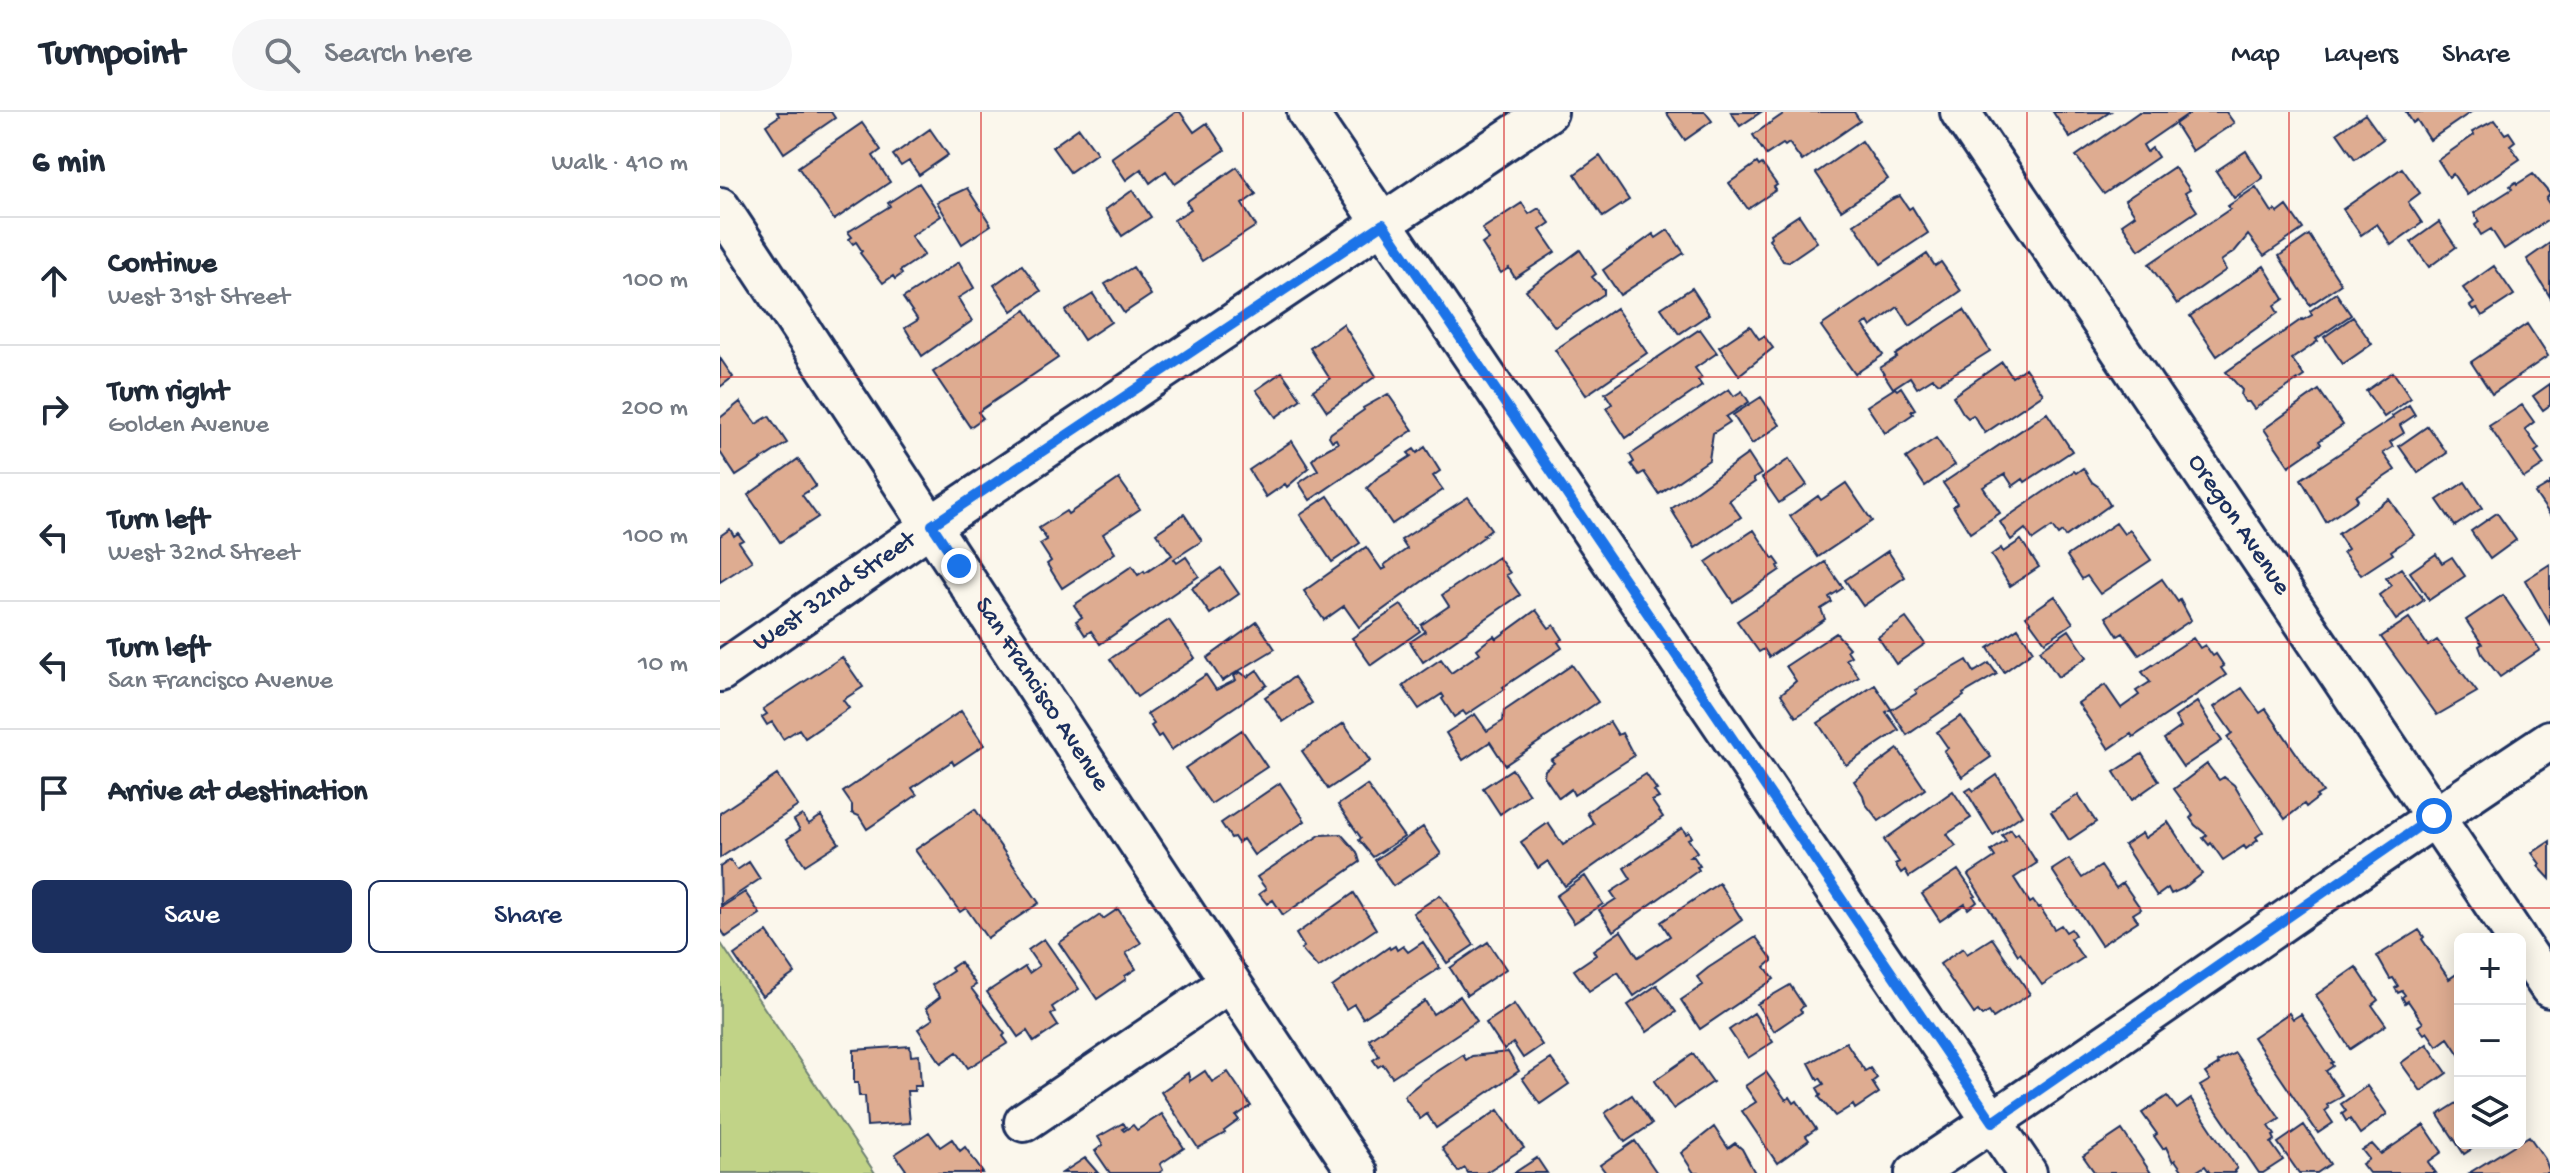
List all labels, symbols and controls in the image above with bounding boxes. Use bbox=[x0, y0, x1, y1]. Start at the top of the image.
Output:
search box bbox=[232, 19, 792, 91]
text: Turnpoint bbox=[40, 33, 184, 77]
icon: search bbox=[260, 33, 304, 77]
text: Search here bbox=[324, 38, 472, 73]
text: Map bbox=[2231, 39, 2280, 72]
text: Layers bbox=[2324, 39, 2398, 72]
text: Share bbox=[2442, 39, 2510, 72]
text: 6 min bbox=[32, 144, 105, 184]
text: Walk · 410 m bbox=[551, 149, 688, 180]
text: Continue bbox=[108, 248, 217, 283]
icon: ahead bbox=[32, 259, 76, 303]
text: 100 m bbox=[623, 266, 688, 297]
text: West 31st Street bbox=[108, 283, 290, 314]
text: Turn right bbox=[108, 376, 228, 411]
icon: right bbox=[32, 387, 76, 431]
text: 200 m bbox=[621, 394, 688, 425]
text: Golden Avenue bbox=[108, 411, 269, 442]
street label: Oregon Avenue bbox=[2180, 449, 2297, 602]
text: Turn left bbox=[108, 504, 209, 539]
icon: left bbox=[32, 515, 76, 559]
text: 100 m bbox=[623, 522, 688, 553]
street label: West 32nd Street bbox=[748, 524, 924, 659]
text: West 32nd Street bbox=[108, 539, 299, 570]
route end bbox=[941, 548, 977, 584]
street label: San Francisco Avenue bbox=[966, 592, 1116, 798]
text: Turn left bbox=[108, 632, 209, 667]
icon: left bbox=[32, 643, 76, 687]
text: 10 m bbox=[638, 650, 688, 681]
text: San Francisco Avenue bbox=[108, 667, 333, 698]
icon: arrive bbox=[32, 771, 76, 815]
text: Arrive at destination bbox=[108, 776, 368, 811]
route start bbox=[2416, 798, 2452, 834]
button: Save bbox=[32, 880, 352, 953]
button: Share bbox=[368, 880, 688, 953]
map controls bbox=[2454, 933, 2526, 1149]
button: + bbox=[2454, 933, 2526, 1005]
button: − bbox=[2454, 1005, 2526, 1077]
button: layers bbox=[2454, 1077, 2526, 1149]

